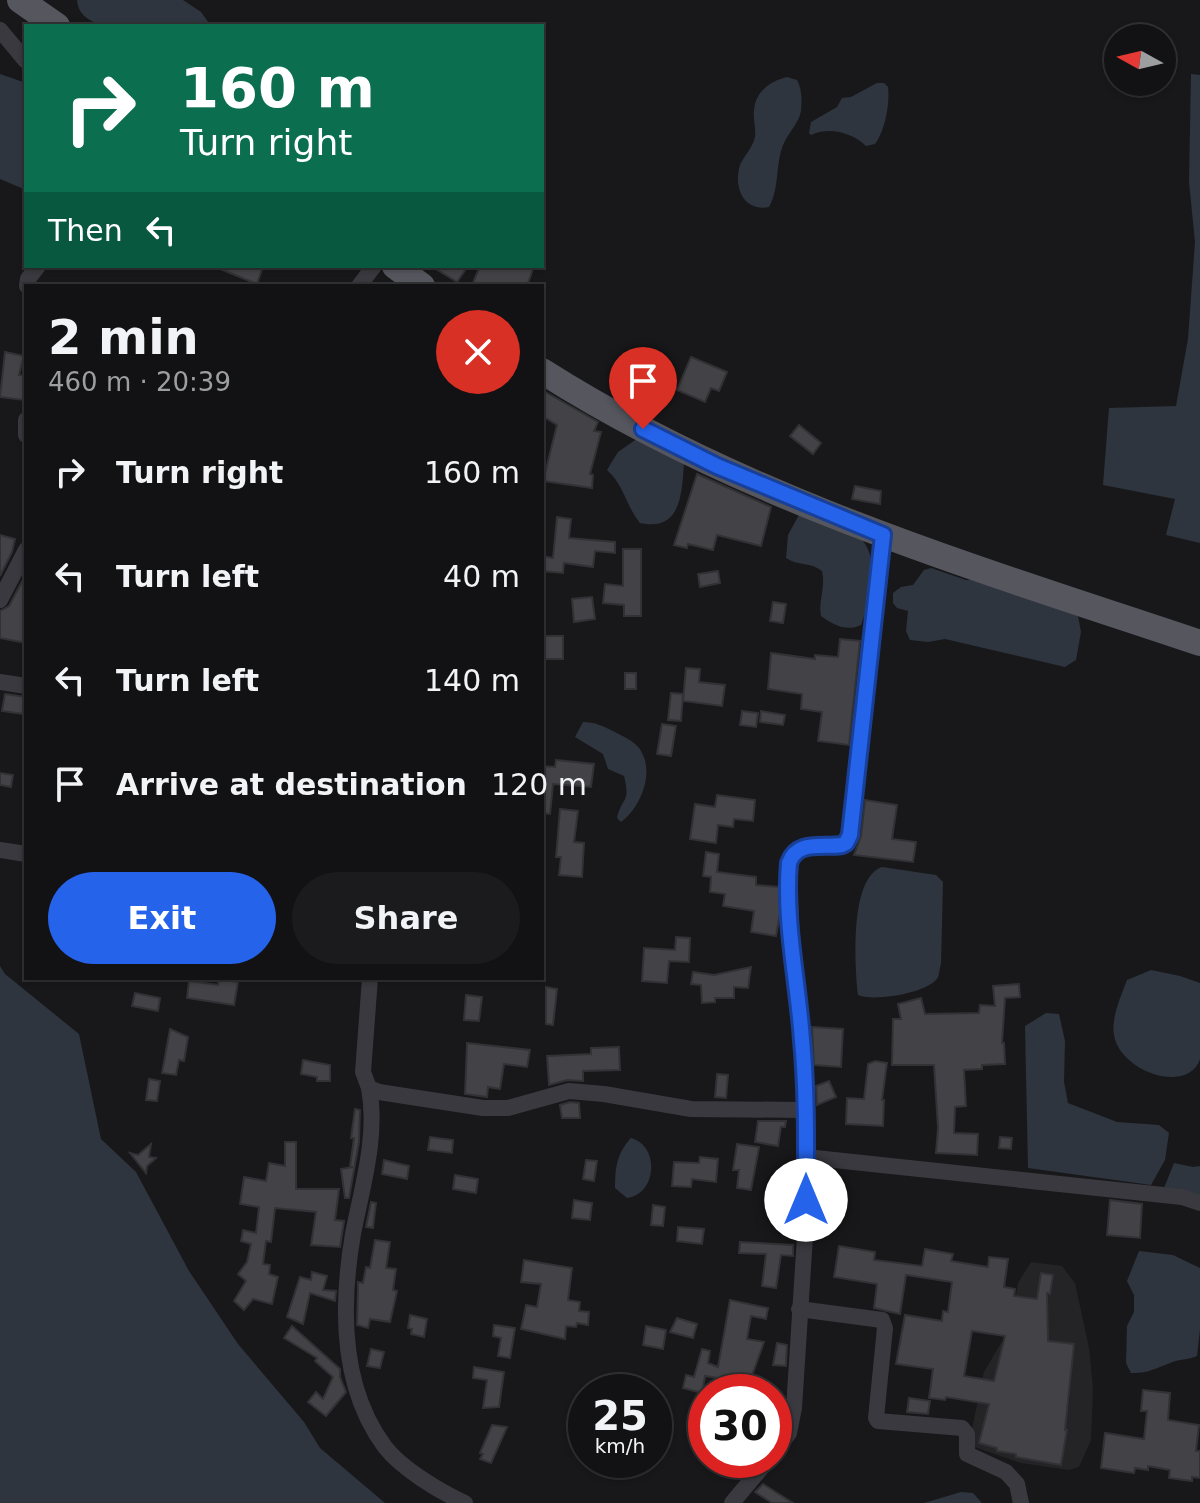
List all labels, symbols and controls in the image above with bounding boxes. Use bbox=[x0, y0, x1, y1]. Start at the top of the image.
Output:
north arrow bbox=[1104, 24, 1176, 96]
map controls bbox=[1104, 24, 1176, 96]
text: 160 m bbox=[180, 55, 375, 120]
icon: right bbox=[48, 56, 152, 160]
text: Turn right bbox=[180, 122, 352, 163]
icon: left bbox=[139, 208, 183, 252]
text: Then bbox=[48, 213, 123, 248]
text: 2 min bbox=[48, 309, 199, 365]
button: close bbox=[436, 310, 520, 394]
pin bbox=[609, 347, 677, 429]
icon: arrive bbox=[621, 359, 665, 403]
text: 460 m · 20:39 bbox=[48, 367, 231, 397]
icon: right bbox=[48, 450, 92, 494]
text: Turn right bbox=[116, 455, 283, 490]
text: 160 m bbox=[424, 455, 520, 490]
icon: left bbox=[48, 554, 92, 598]
text: Turn left bbox=[116, 559, 259, 594]
text: 40 m bbox=[443, 559, 520, 594]
icon: left bbox=[48, 658, 92, 702]
text: Turn left bbox=[116, 663, 259, 698]
text: 140 m bbox=[424, 663, 520, 698]
icon: arrive bbox=[48, 762, 92, 806]
text: Arrive at destination bbox=[116, 767, 467, 802]
text: 120 m bbox=[491, 767, 587, 802]
button: Exit bbox=[48, 872, 276, 964]
button: Share bbox=[292, 872, 520, 964]
position arrow bbox=[764, 1158, 848, 1242]
speed limit sign: 30 bbox=[688, 1374, 792, 1478]
text: 25 bbox=[592, 1393, 648, 1439]
text: km/h bbox=[595, 1434, 645, 1458]

